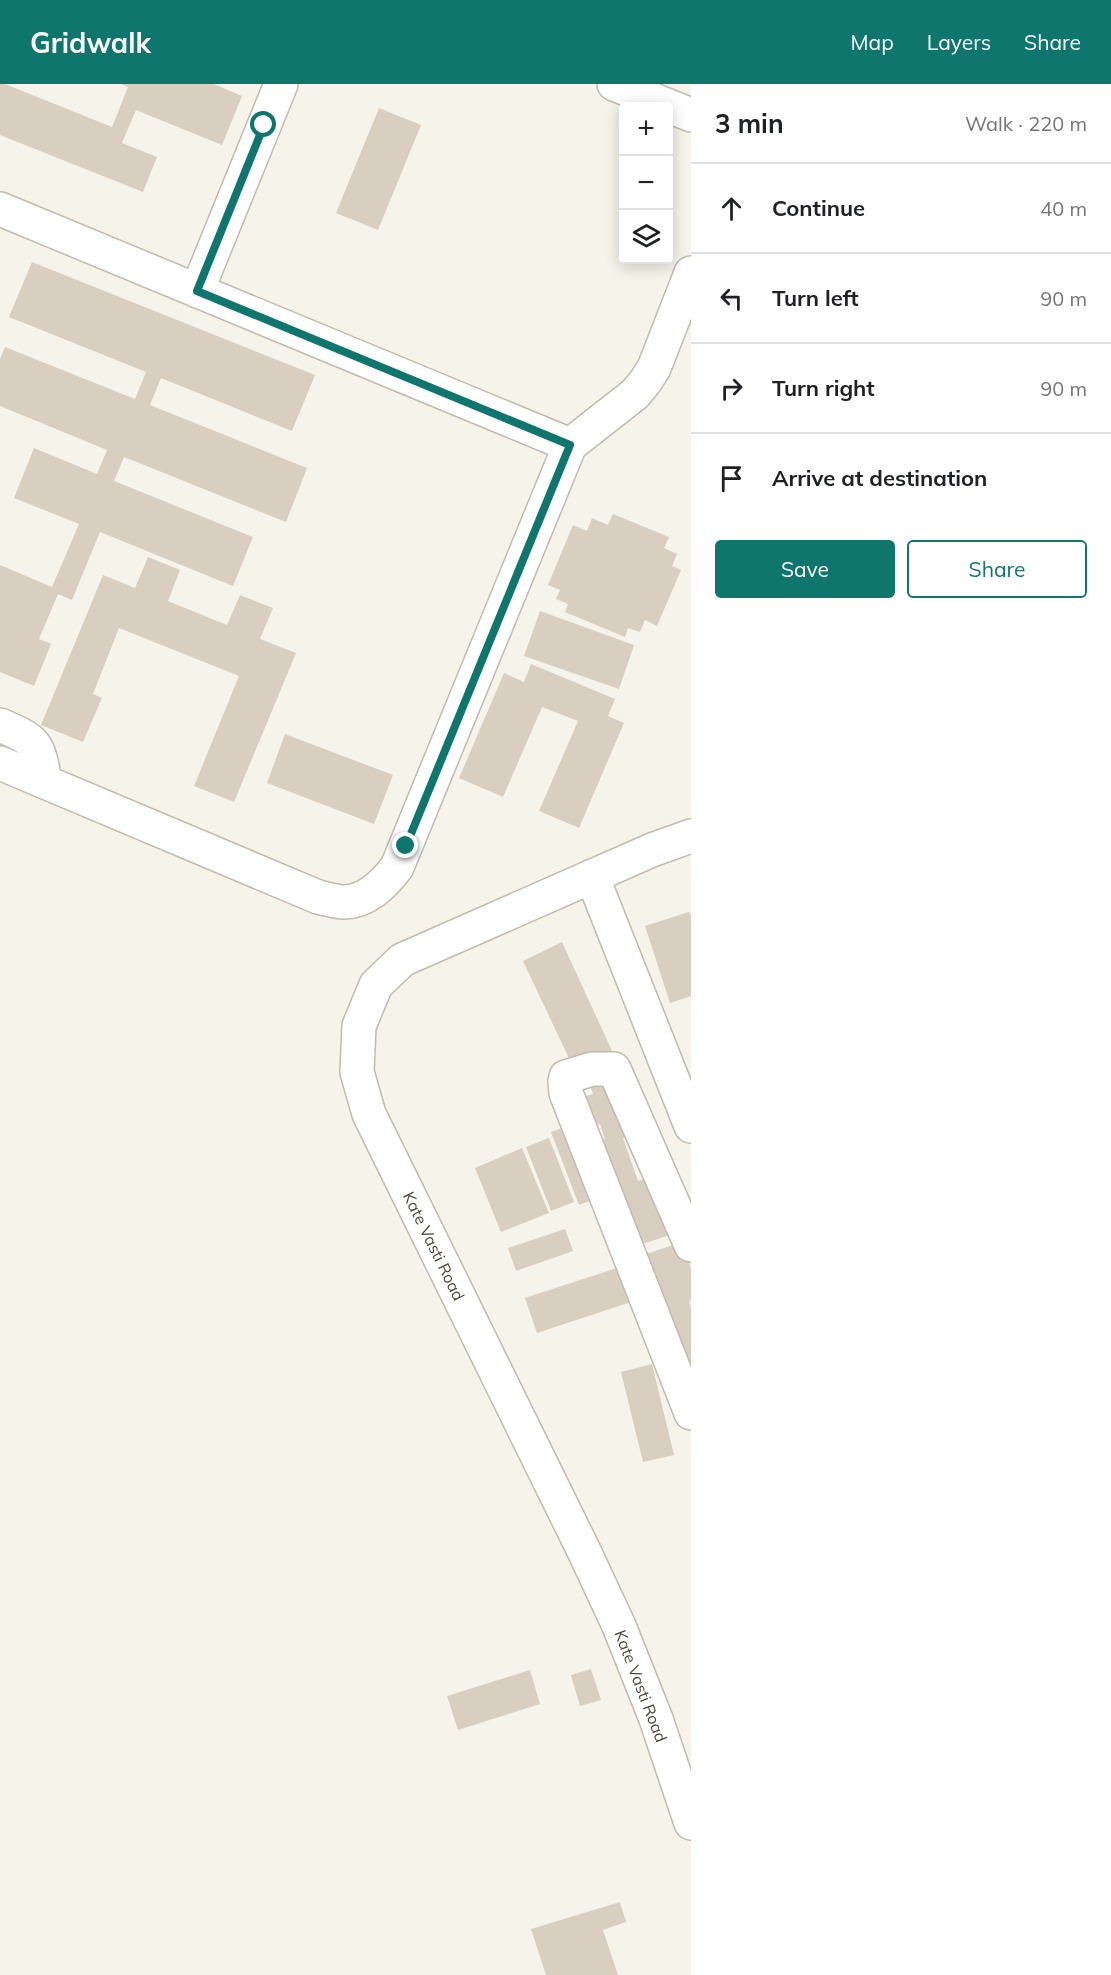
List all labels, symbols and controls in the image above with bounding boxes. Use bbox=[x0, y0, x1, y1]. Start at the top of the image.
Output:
text: Gridwalk bbox=[30, 25, 151, 60]
text: Map bbox=[851, 29, 894, 55]
text: Layers bbox=[927, 29, 991, 55]
text: Share bbox=[1024, 29, 1081, 55]
map controls bbox=[619, 102, 673, 264]
button: + bbox=[619, 102, 673, 156]
text: 3 min bbox=[715, 107, 784, 140]
route start bbox=[250, 111, 276, 137]
text: Walk · 220 m bbox=[965, 111, 1087, 136]
button: − bbox=[619, 156, 673, 210]
icon: ahead bbox=[715, 192, 748, 225]
text: Continue bbox=[772, 194, 865, 222]
text: 40 m bbox=[1040, 196, 1087, 221]
button: layers bbox=[619, 210, 673, 264]
icon: left bbox=[715, 282, 748, 315]
text: Turn left bbox=[772, 284, 859, 312]
text: 90 m bbox=[1040, 286, 1087, 311]
icon: right bbox=[715, 372, 748, 405]
text: Turn right bbox=[772, 374, 875, 402]
text: 90 m bbox=[1040, 376, 1087, 401]
icon: arrive bbox=[715, 462, 748, 495]
text: Arrive at destination bbox=[772, 464, 987, 492]
button: Save bbox=[715, 540, 895, 598]
button: Share bbox=[907, 540, 1087, 598]
route end bbox=[392, 832, 418, 858]
street label: Kate Vasti Road bbox=[399, 1188, 469, 1304]
street label: Kate Vasti Road bbox=[610, 1627, 672, 1745]

